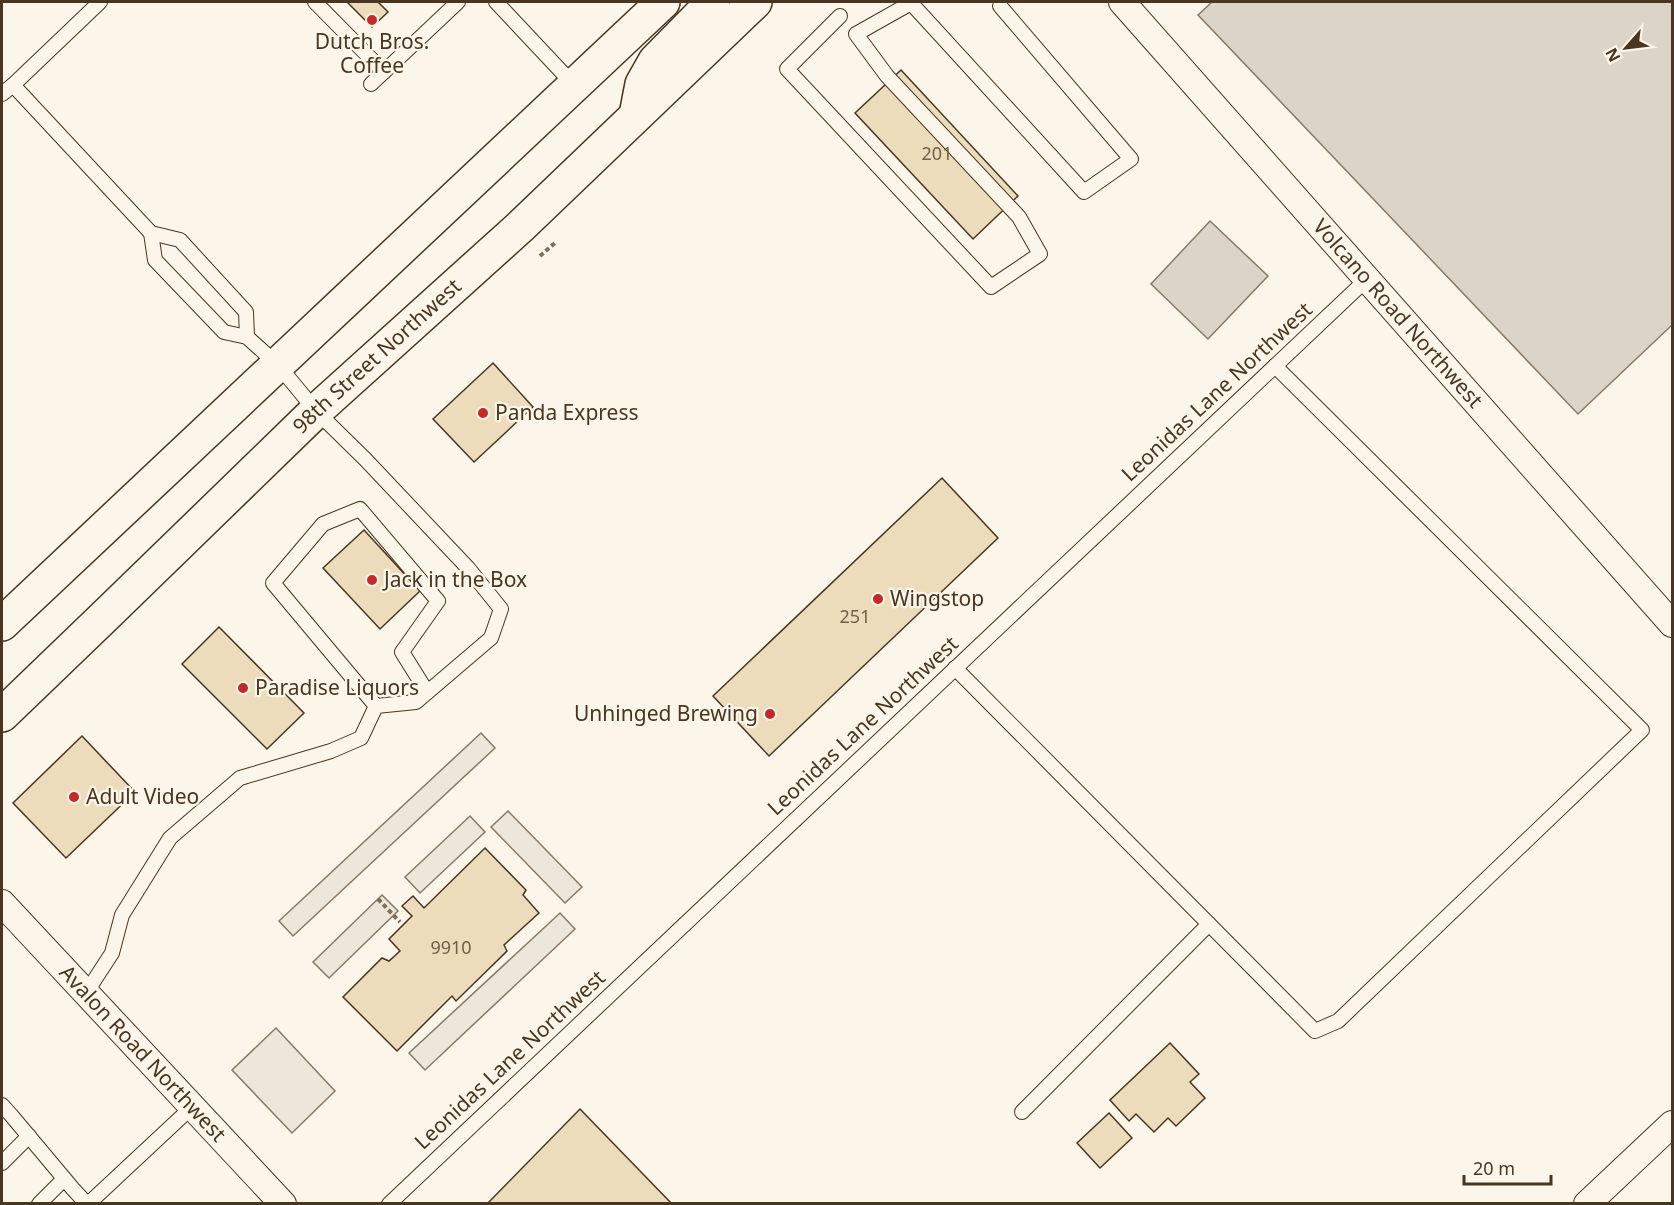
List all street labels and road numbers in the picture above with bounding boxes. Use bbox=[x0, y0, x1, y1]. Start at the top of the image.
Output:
street label: Volcano Road Northwest bbox=[1307, 213, 1490, 414]
street label: 98th Street Northwest bbox=[286, 272, 467, 439]
street label: Leonidas Lane Northwest bbox=[1115, 295, 1318, 487]
street label: Leonidas Lane Northwest bbox=[761, 629, 964, 821]
street label: Avalon Road Northwest bbox=[54, 958, 233, 1148]
street label: Leonidas Lane Northwest bbox=[408, 963, 611, 1155]

